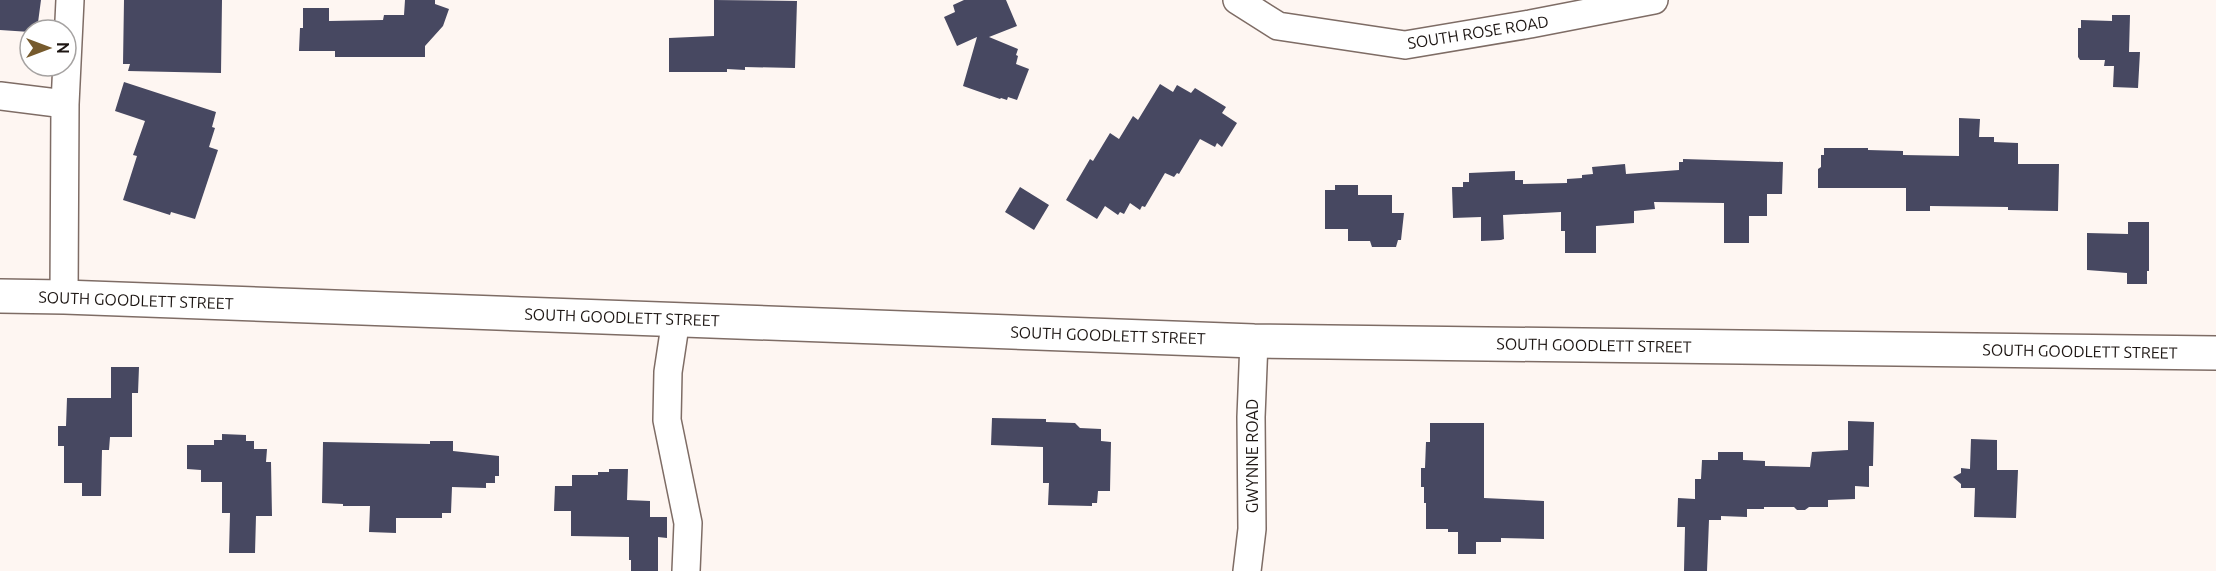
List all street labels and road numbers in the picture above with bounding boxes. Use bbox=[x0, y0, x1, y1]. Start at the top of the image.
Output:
street label: SOUTH ROSE ROAD bbox=[1406, 12, 1550, 52]
street label: SOUTH GOODLETT STREET bbox=[38, 288, 234, 312]
street label: SOUTH GOODLETT STREET bbox=[524, 305, 720, 329]
street label: SOUTH GOODLETT STREET bbox=[1010, 323, 1206, 347]
street label: SOUTH GOODLETT STREET bbox=[1496, 334, 1692, 356]
street label: SOUTH GOODLETT STREET bbox=[1982, 340, 2178, 362]
street label: GWYNNE ROAD bbox=[1243, 399, 1261, 513]

